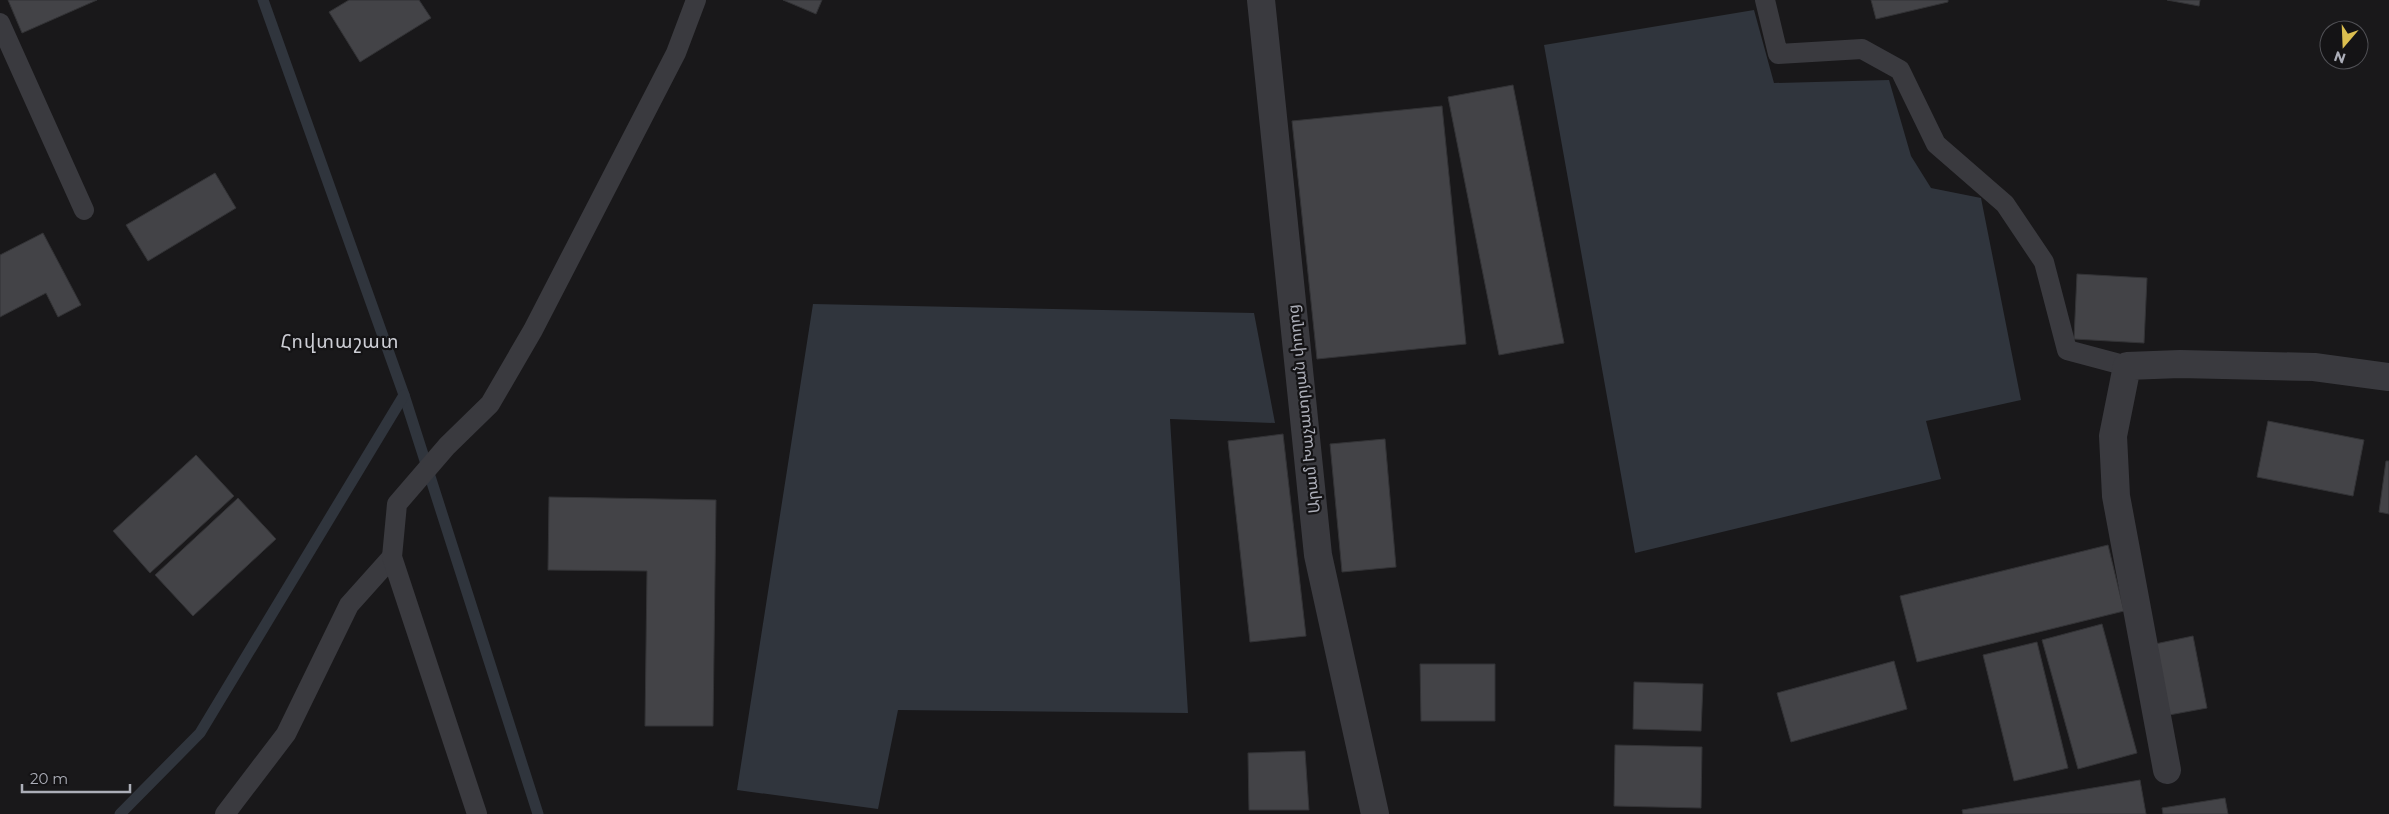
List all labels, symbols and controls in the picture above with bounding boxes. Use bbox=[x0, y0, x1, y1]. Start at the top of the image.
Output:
north arrow bbox=[2319, 20, 2369, 70]
text: N bbox=[2331, 47, 2348, 68]
street label: Արամ Խաչատրյան փողոց bbox=[1283, 304, 1324, 514]
district label: Հովտաշատ bbox=[281, 330, 399, 353]
scale bar bbox=[22, 762, 130, 794]
text: 20 m bbox=[30, 769, 68, 788]

